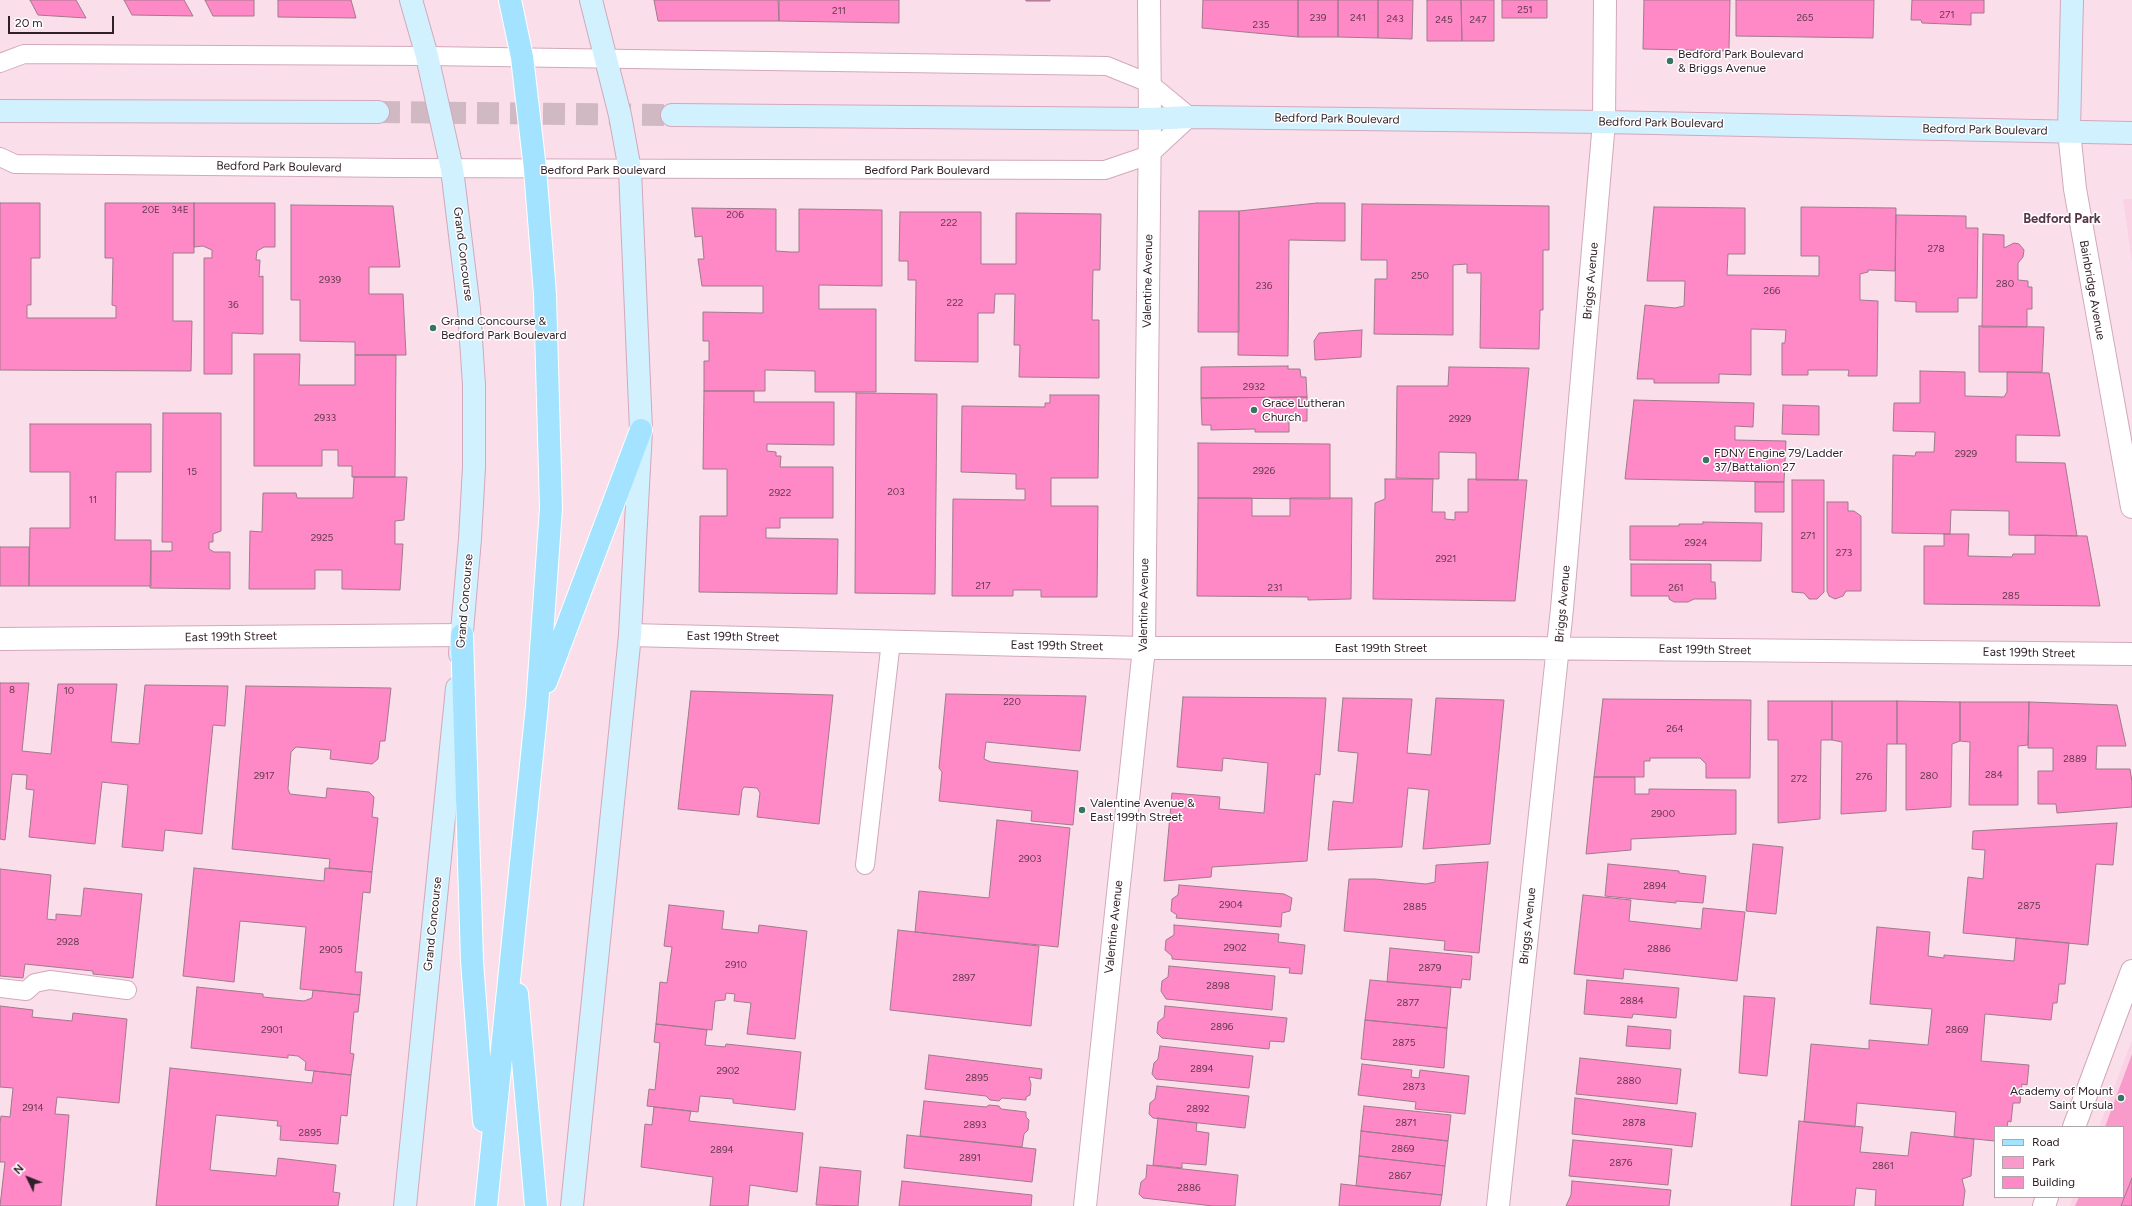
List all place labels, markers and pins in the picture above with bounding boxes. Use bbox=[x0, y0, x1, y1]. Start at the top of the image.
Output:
place label: Bedford Park Boulevard & Briggs Avenue bbox=[1678, 47, 1803, 75]
marker: Bedford Park Boulevard & Briggs Avenue bbox=[1665, 56, 1675, 66]
place label: Grand Concourse & Bedford Park Boulevard bbox=[441, 314, 566, 342]
marker: Grand Concourse & Bedford Park Boulevard bbox=[428, 323, 438, 333]
place label: Grace Lutheran Church bbox=[1262, 396, 1345, 424]
marker: Grace Lutheran Church bbox=[1249, 405, 1259, 415]
place label: FDNY Engine 79/Ladder 37/Battalion 27 bbox=[1714, 446, 1843, 474]
marker: FDNY Engine 79/Ladder 37/Battalion 27 bbox=[1701, 455, 1711, 465]
place label: Valentine Avenue & East 199th Street bbox=[1090, 796, 1195, 824]
marker: Valentine Avenue & East 199th Street bbox=[1077, 805, 1087, 815]
place label: Academy of Mount Saint Ursula bbox=[2010, 1084, 2113, 1112]
marker: Academy of Mount Saint Ursula bbox=[2116, 1093, 2126, 1103]

